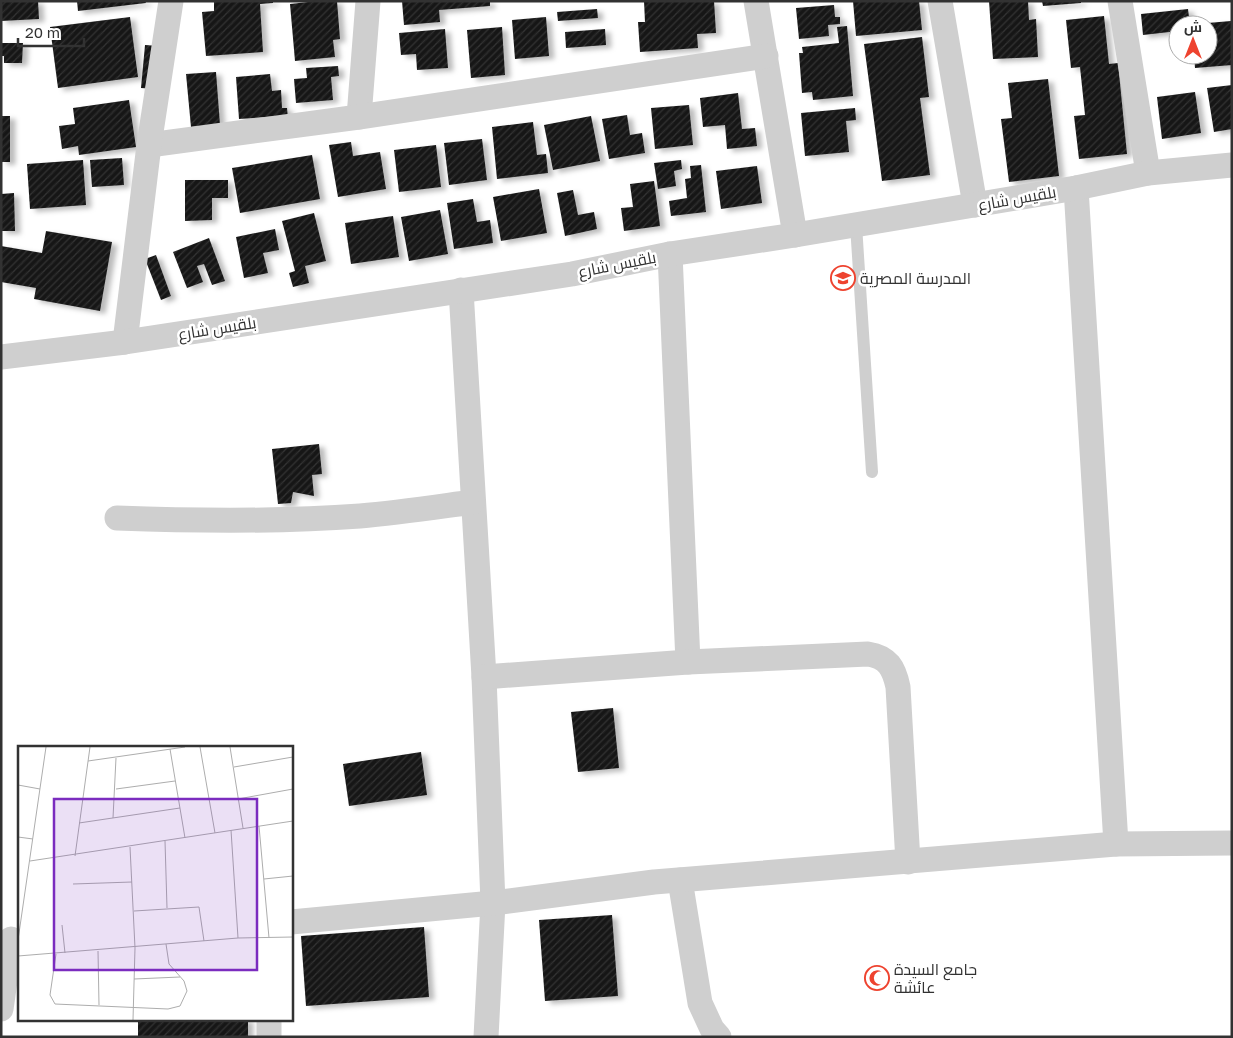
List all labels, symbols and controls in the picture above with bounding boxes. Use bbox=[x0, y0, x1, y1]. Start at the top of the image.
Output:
scale bar bbox=[18, 15, 84, 47]
north arrow bbox=[1168, 15, 1218, 65]
text: ش bbox=[1184, 18, 1202, 36]
text: 20 m bbox=[25, 23, 60, 41]
street label: بلقيس شارع bbox=[976, 181, 1058, 217]
street label: بلقيس شارع bbox=[576, 247, 658, 283]
school or university icon: المدرسة المصرية bbox=[830, 265, 856, 291]
place label: المدرسة المصرية bbox=[860, 268, 971, 288]
street label: بلقيس شارع bbox=[176, 312, 258, 346]
inset map bbox=[18, 746, 292, 1020]
place label: جامع السيدة عائشة bbox=[894, 959, 977, 997]
mosque icon: جامع السيدة عائشة bbox=[864, 965, 890, 991]

